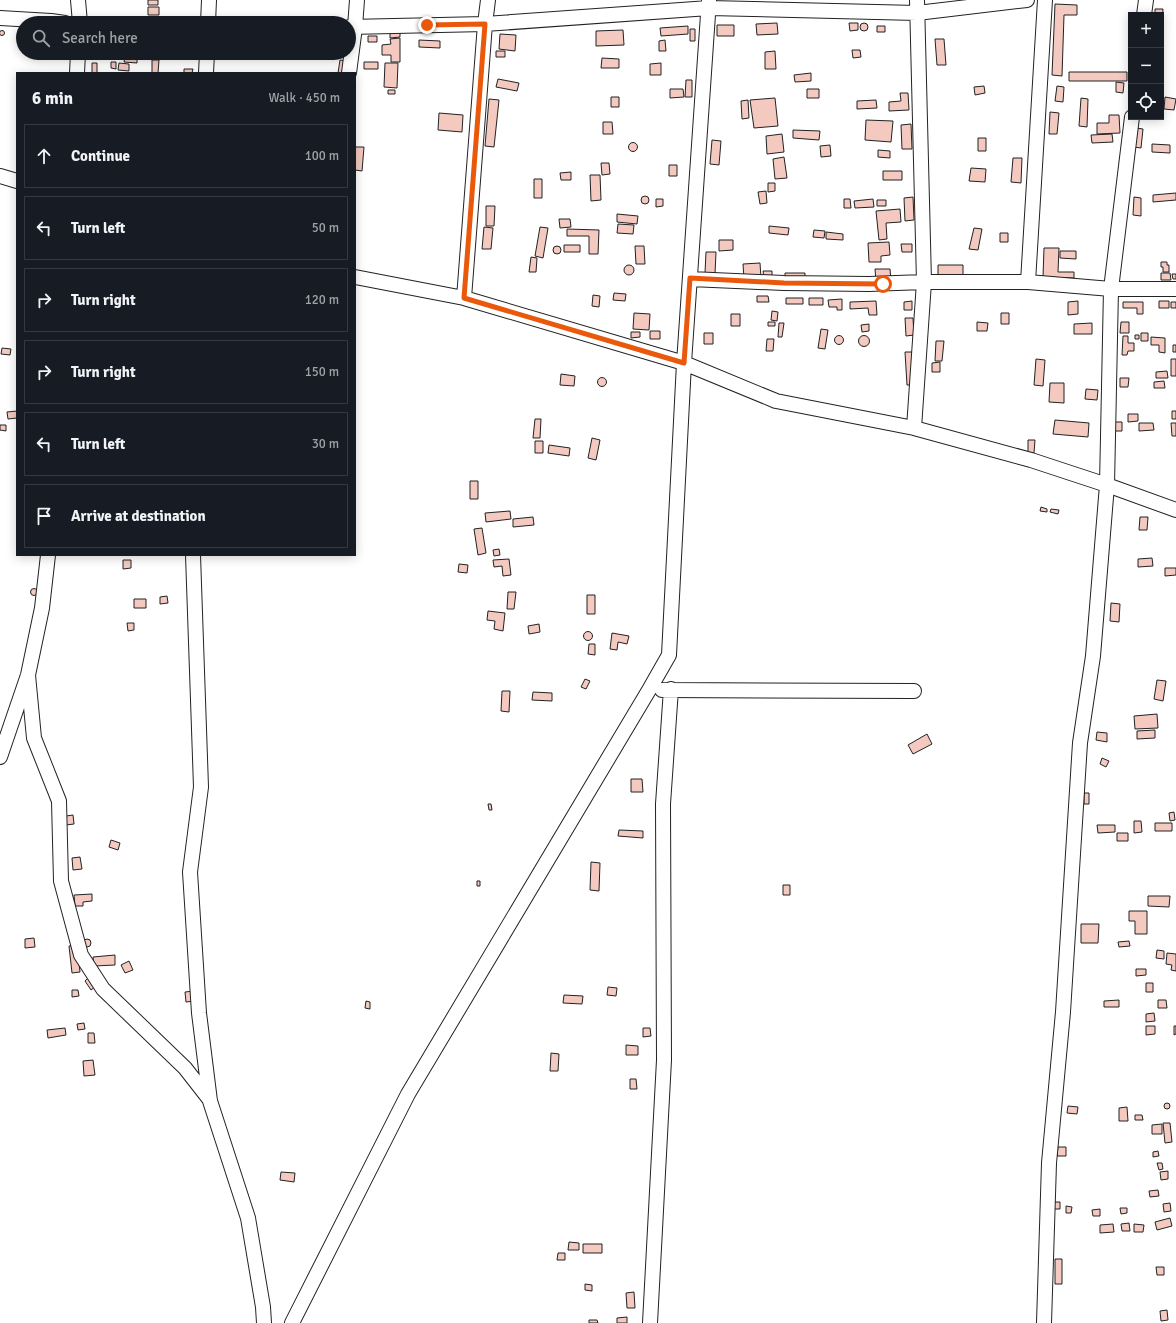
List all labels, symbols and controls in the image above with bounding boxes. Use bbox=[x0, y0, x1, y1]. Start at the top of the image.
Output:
map controls bbox=[1128, 12, 1164, 120]
button: + bbox=[1128, 12, 1164, 48]
search box bbox=[16, 16, 356, 60]
route end bbox=[418, 16, 436, 34]
icon: search bbox=[30, 27, 52, 49]
text: Search here bbox=[62, 29, 138, 47]
button: − bbox=[1128, 48, 1164, 84]
button: locate bbox=[1128, 84, 1164, 120]
text: 6 min bbox=[32, 88, 73, 109]
text: Walk · 450 m bbox=[269, 90, 340, 106]
icon: ahead bbox=[33, 145, 55, 167]
text: Continue bbox=[71, 147, 130, 165]
text: 100 m bbox=[305, 148, 339, 164]
icon: left bbox=[33, 217, 55, 239]
text: Turn left bbox=[71, 219, 125, 237]
text: 50 m bbox=[312, 220, 339, 236]
route start bbox=[874, 275, 892, 293]
icon: right bbox=[33, 289, 55, 311]
text: Turn right bbox=[71, 291, 136, 309]
text: 120 m bbox=[305, 292, 339, 308]
icon: right bbox=[33, 361, 55, 383]
text: Turn right bbox=[71, 363, 136, 381]
text: 150 m bbox=[305, 364, 339, 380]
icon: left bbox=[33, 433, 55, 455]
text: Turn left bbox=[71, 435, 125, 453]
text: 30 m bbox=[312, 436, 339, 452]
icon: arrive bbox=[33, 505, 55, 527]
text: Arrive at destination bbox=[71, 507, 206, 525]

